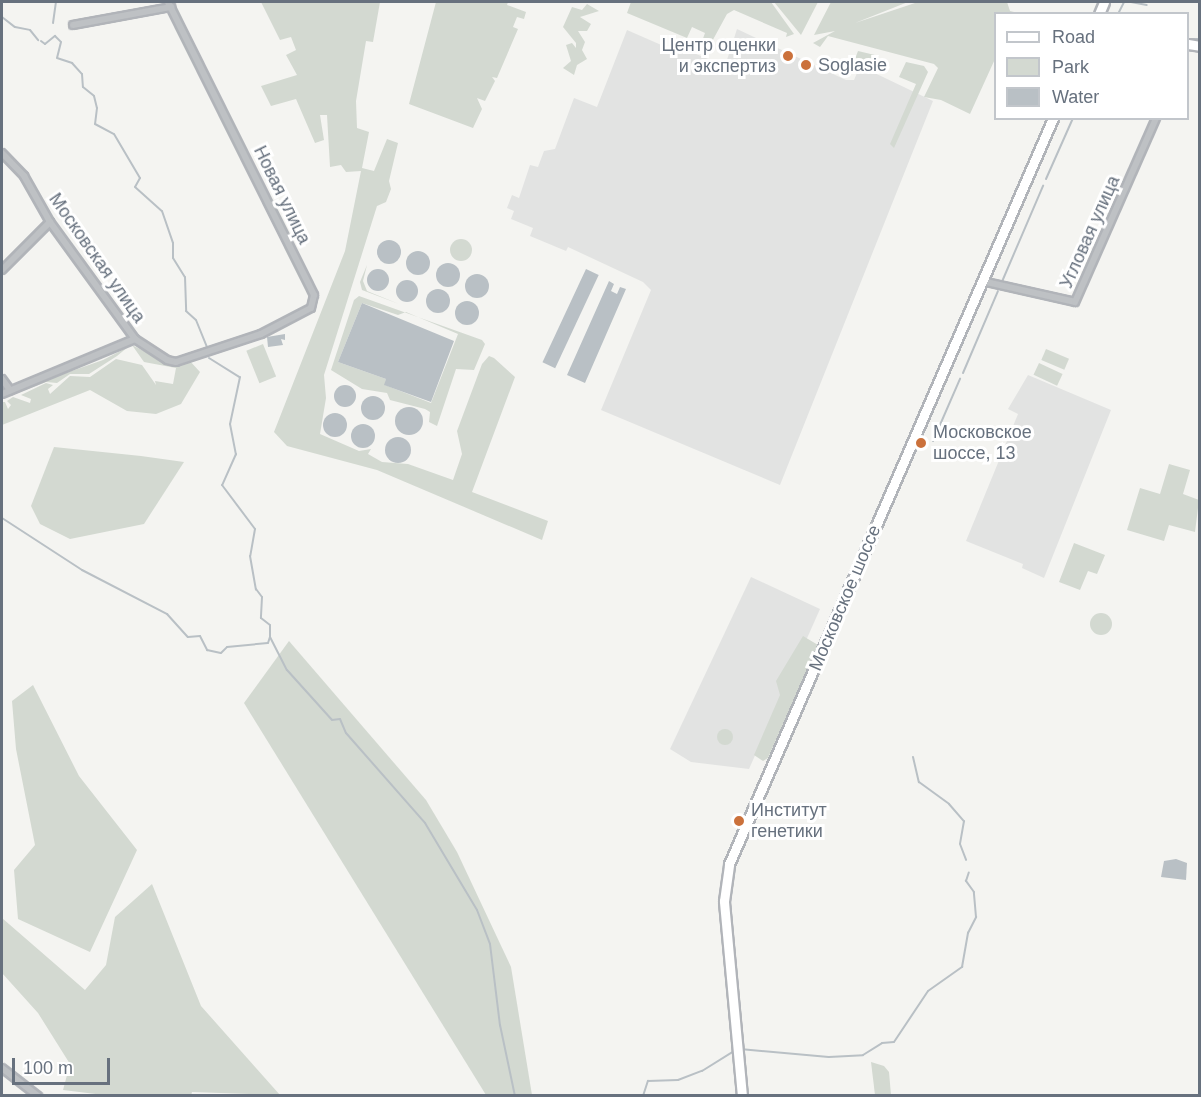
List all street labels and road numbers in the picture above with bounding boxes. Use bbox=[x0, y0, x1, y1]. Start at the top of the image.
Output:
street label: Новая улица bbox=[249, 142, 315, 248]
street label: Угловая улица bbox=[1056, 172, 1124, 292]
street label: Московская улица bbox=[44, 189, 150, 327]
street label: Московское шоссе bbox=[805, 522, 885, 674]

